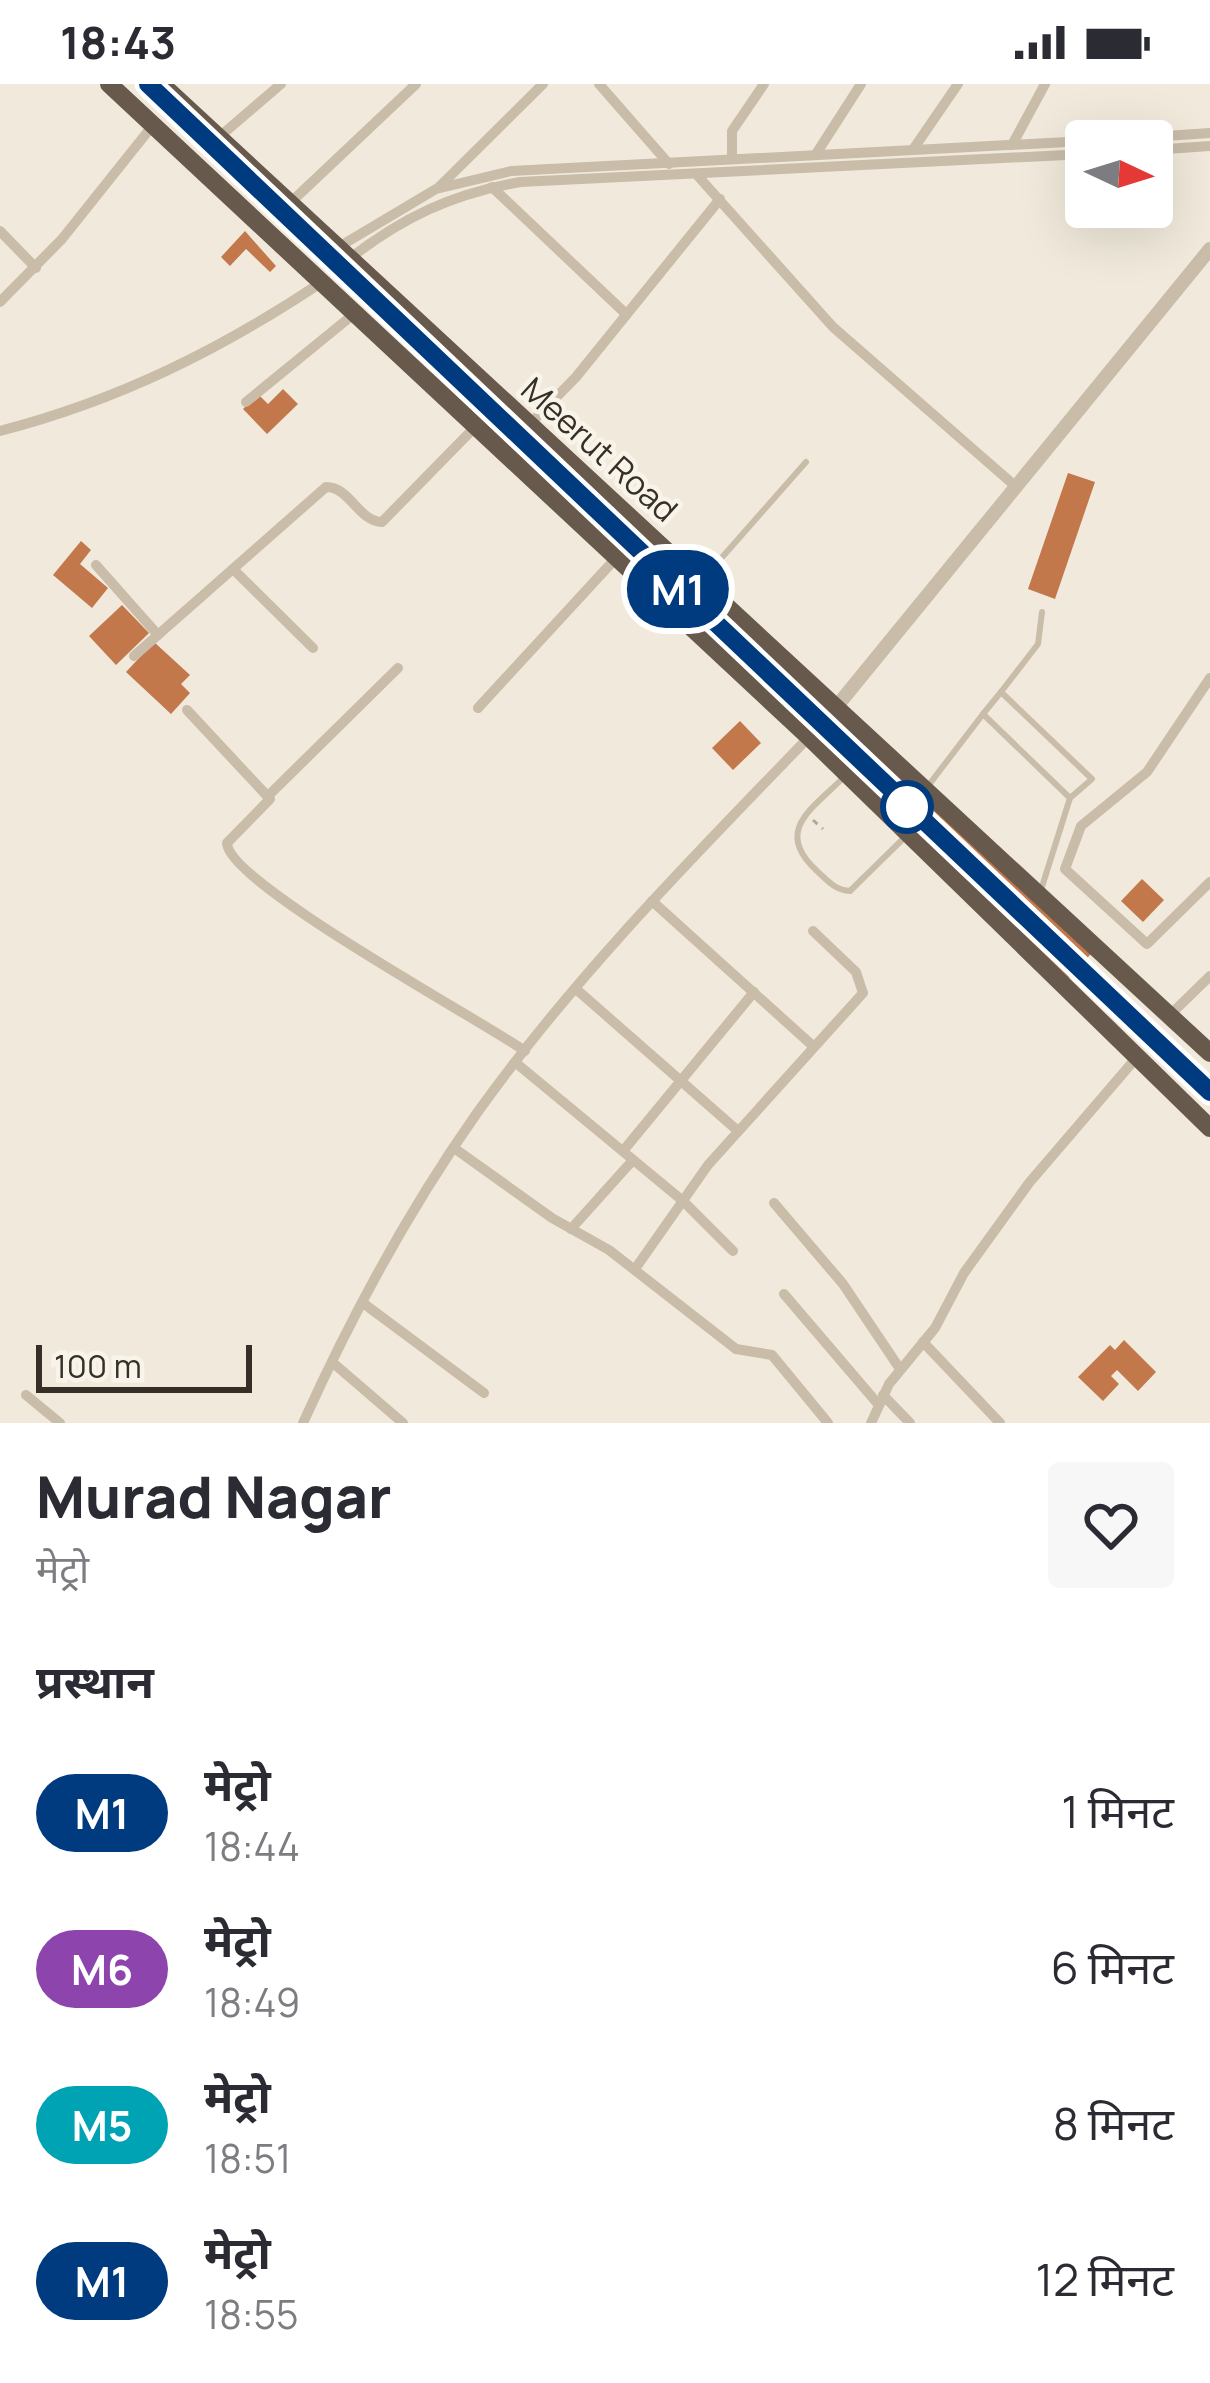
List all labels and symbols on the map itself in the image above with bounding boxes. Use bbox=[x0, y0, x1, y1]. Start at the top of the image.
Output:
north arrow bbox=[1065, 120, 1173, 228]
street label: Meerut Road bbox=[512, 367, 688, 531]
line badge: M1 bbox=[624, 550, 732, 628]
unlabelled marker bbox=[882, 782, 932, 832]
scale bar bbox=[36, 1339, 252, 1392]

